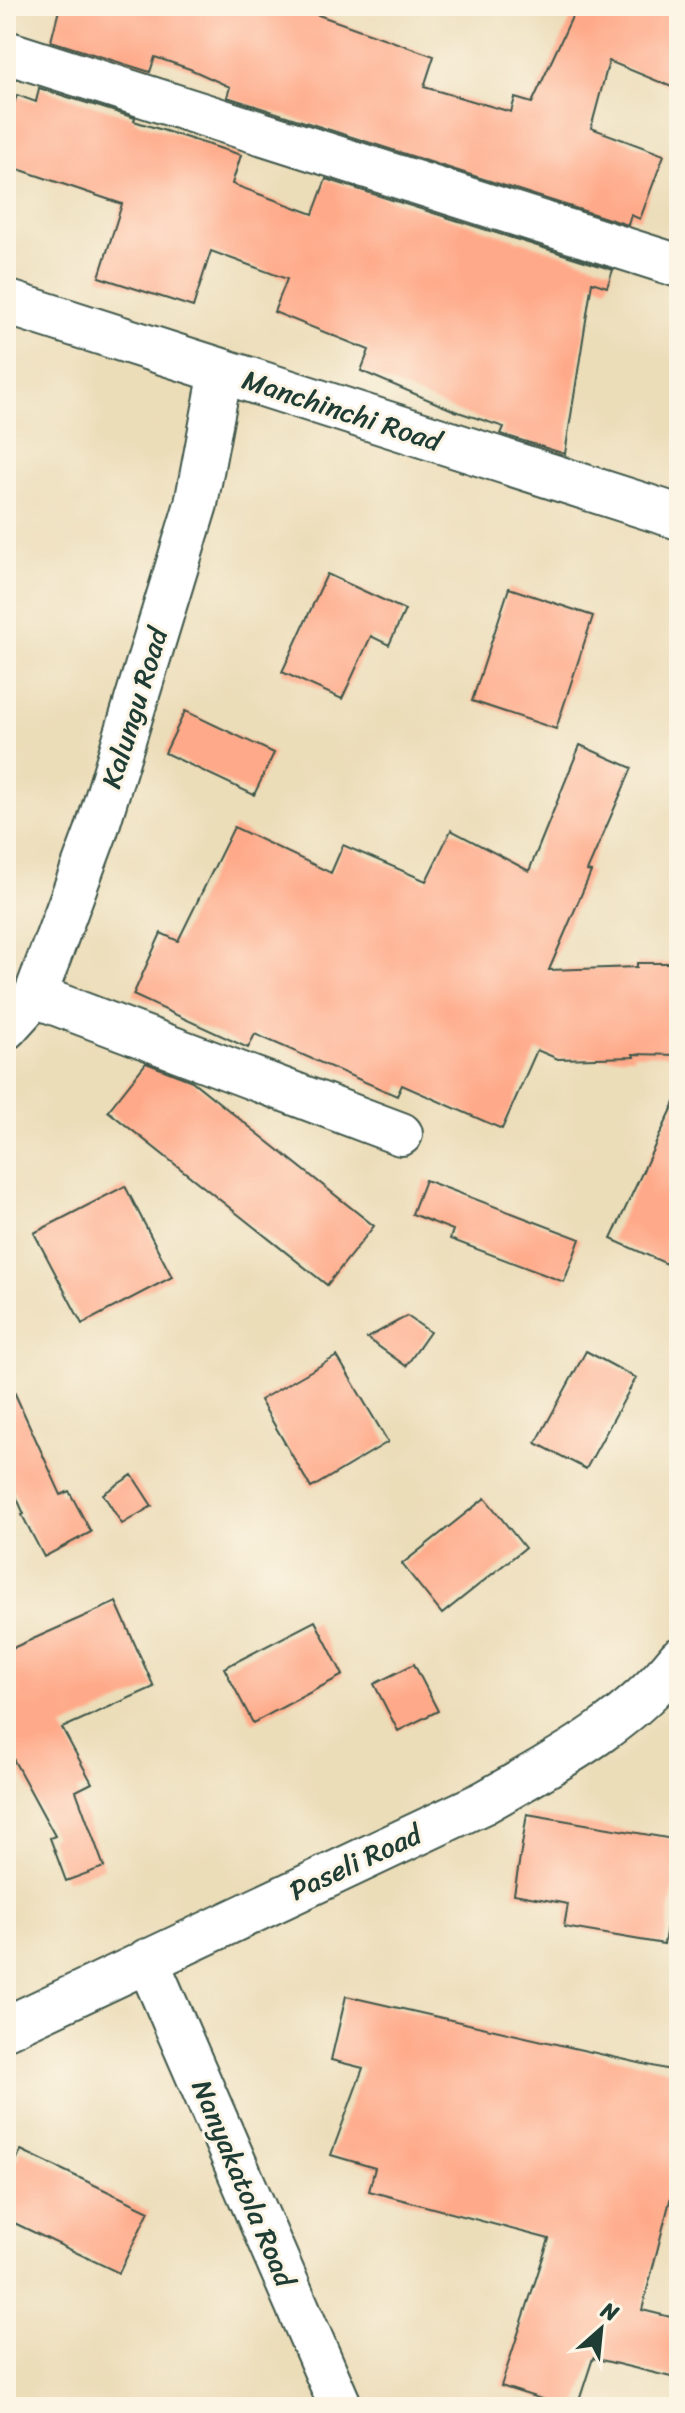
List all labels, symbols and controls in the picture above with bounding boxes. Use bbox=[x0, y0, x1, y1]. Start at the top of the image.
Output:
street label: Manchinchi Road bbox=[236, 355, 450, 466]
street label: Kalungu Road bbox=[87, 620, 183, 795]
street label: Paseli Road bbox=[281, 1809, 432, 1915]
street label: Nanyakatola Road bbox=[178, 2072, 310, 2297]
north arrow bbox=[561, 2289, 641, 2369]
text: N bbox=[593, 2290, 626, 2333]

